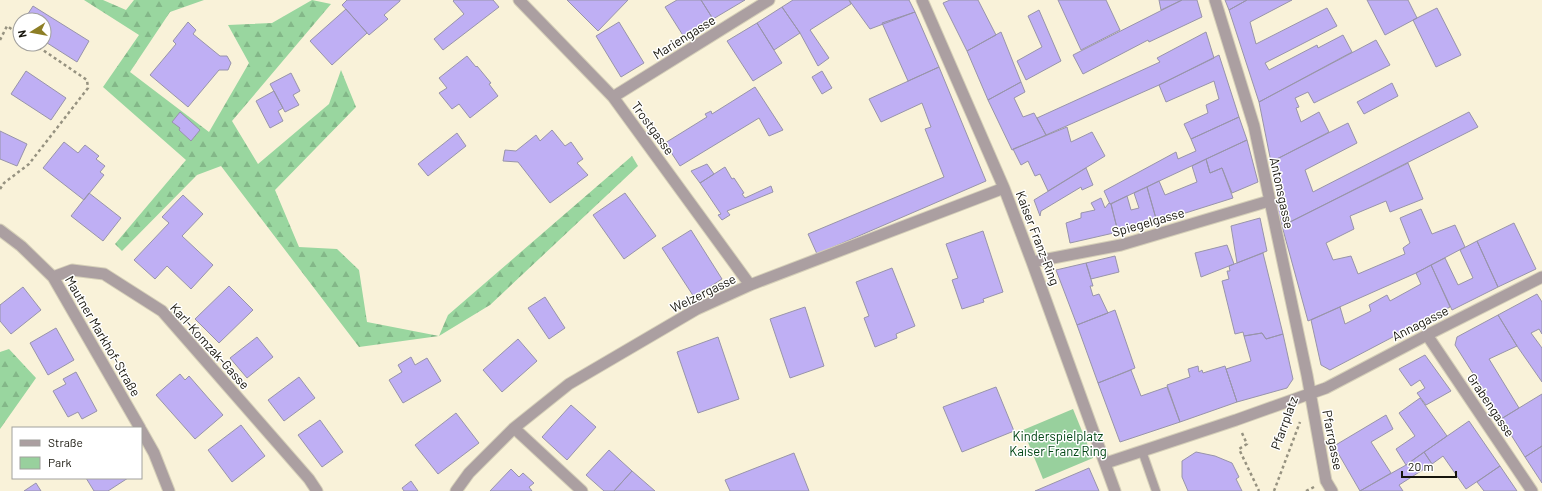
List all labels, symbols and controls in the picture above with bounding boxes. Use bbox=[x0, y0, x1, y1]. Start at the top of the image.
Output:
street label: Mariengasse bbox=[650, 11, 718, 63]
north arrow bbox=[12, 12, 52, 52]
text: N bbox=[15, 29, 29, 39]
street label: Trostgasse bbox=[628, 98, 678, 158]
street label: Antonsgasse bbox=[1267, 156, 1297, 230]
street label: Kaiser Franz-Ring bbox=[1013, 188, 1063, 288]
street label: Spiegelgasse bbox=[1110, 204, 1186, 240]
street label: Welzergasse bbox=[668, 270, 738, 316]
street label: Mautner Markhof-Straße bbox=[62, 273, 144, 399]
street label: Karl-Komzak-Gasse bbox=[167, 300, 253, 392]
street label: Annagasse bbox=[1389, 302, 1451, 344]
street label: Grabengasse bbox=[1464, 370, 1518, 440]
street label: Pfarrplatz bbox=[1267, 394, 1301, 452]
street label: Pfarrgasse bbox=[1319, 409, 1347, 471]
legend bbox=[12, 427, 142, 479]
park label: Kinderspielplatz Kaiser Franz Ring bbox=[1009, 428, 1107, 459]
text: Straße bbox=[48, 435, 83, 449]
scale bar bbox=[1402, 453, 1456, 479]
text: Park bbox=[48, 455, 72, 469]
text: 20 m bbox=[1408, 459, 1434, 473]

